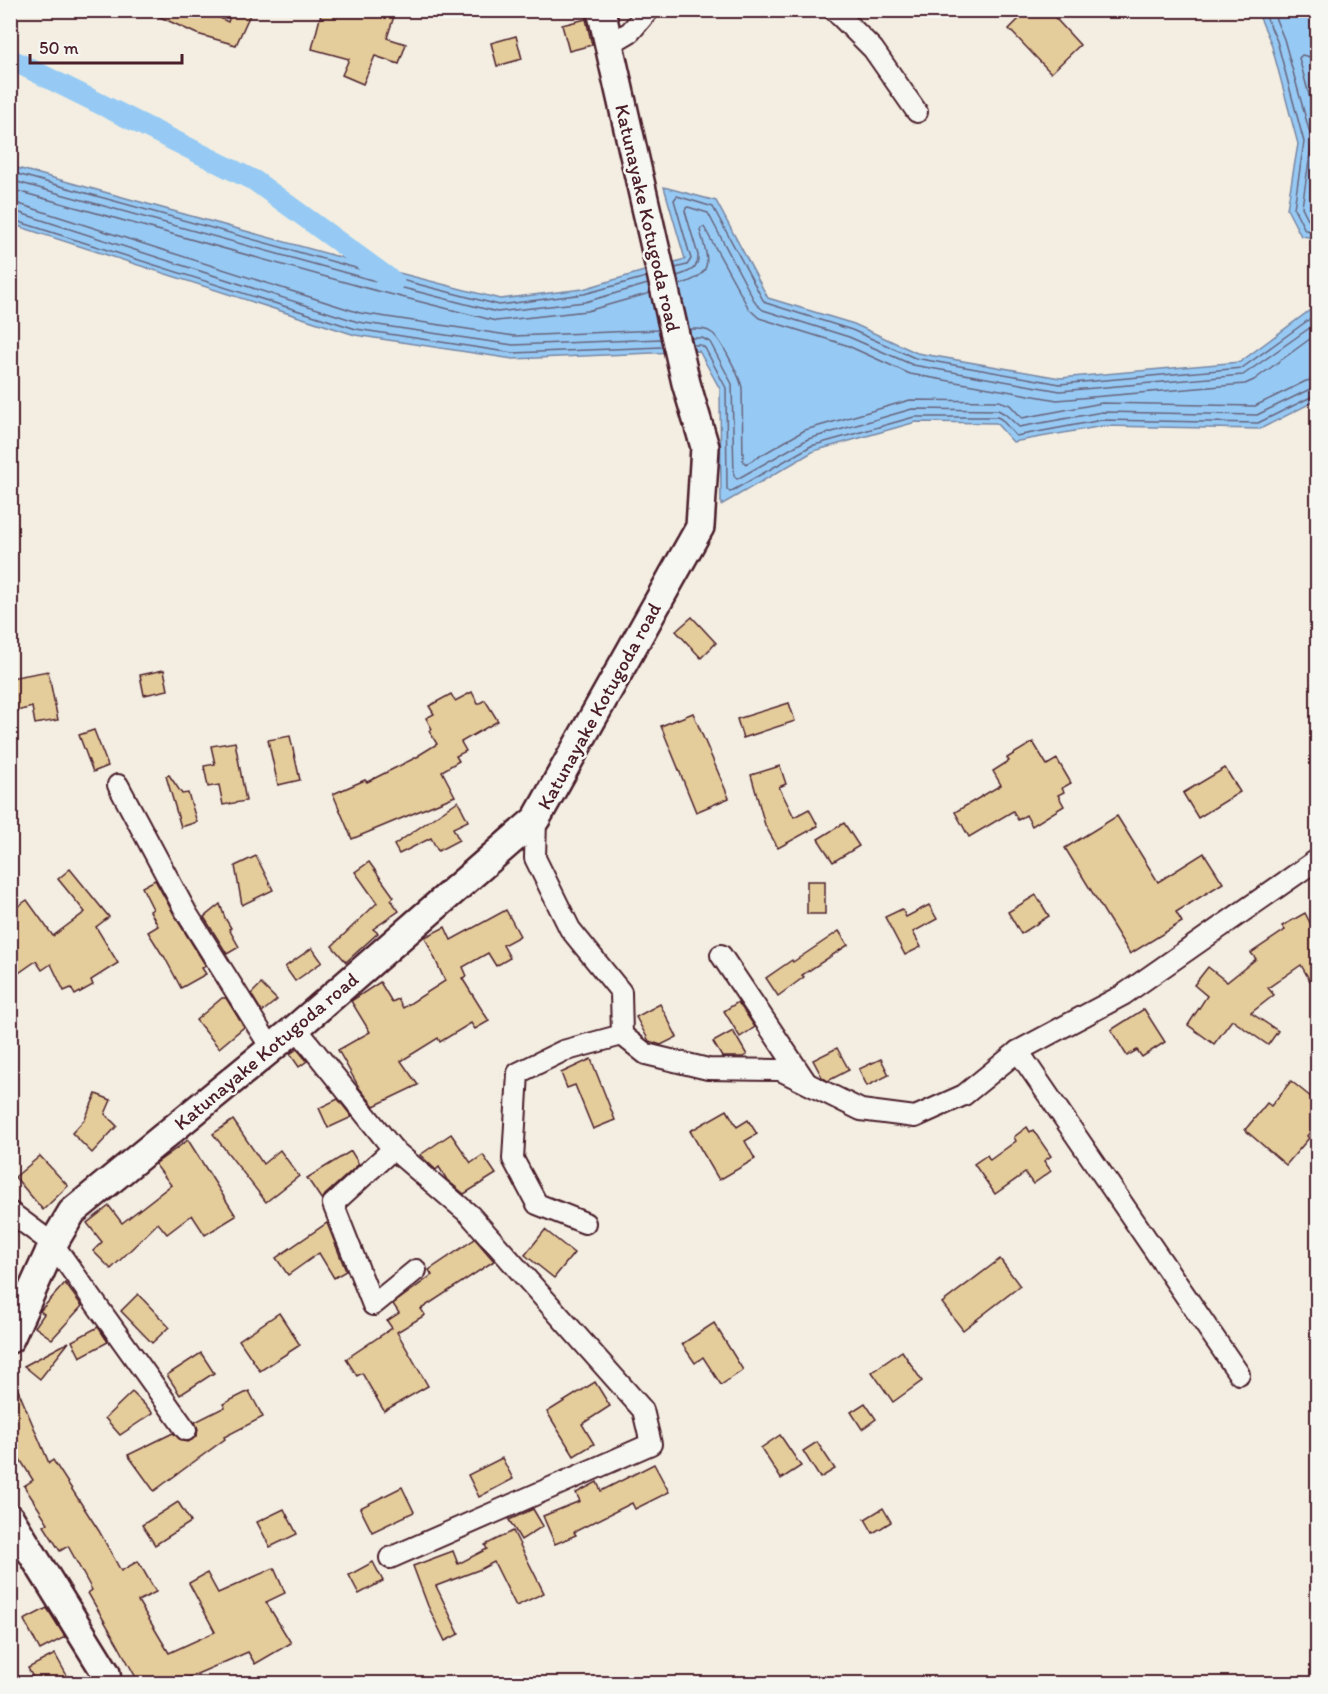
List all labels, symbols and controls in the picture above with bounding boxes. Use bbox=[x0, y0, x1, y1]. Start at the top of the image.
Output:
scale bar bbox=[30, 27, 182, 65]
text: 50 m bbox=[39, 37, 79, 59]
street label: Katunayake Kotugoda road bbox=[610, 102, 686, 334]
street label: Katunayake Kotugoda road bbox=[532, 598, 666, 814]
street label: Katunayake Kotugoda road bbox=[169, 967, 363, 1135]

